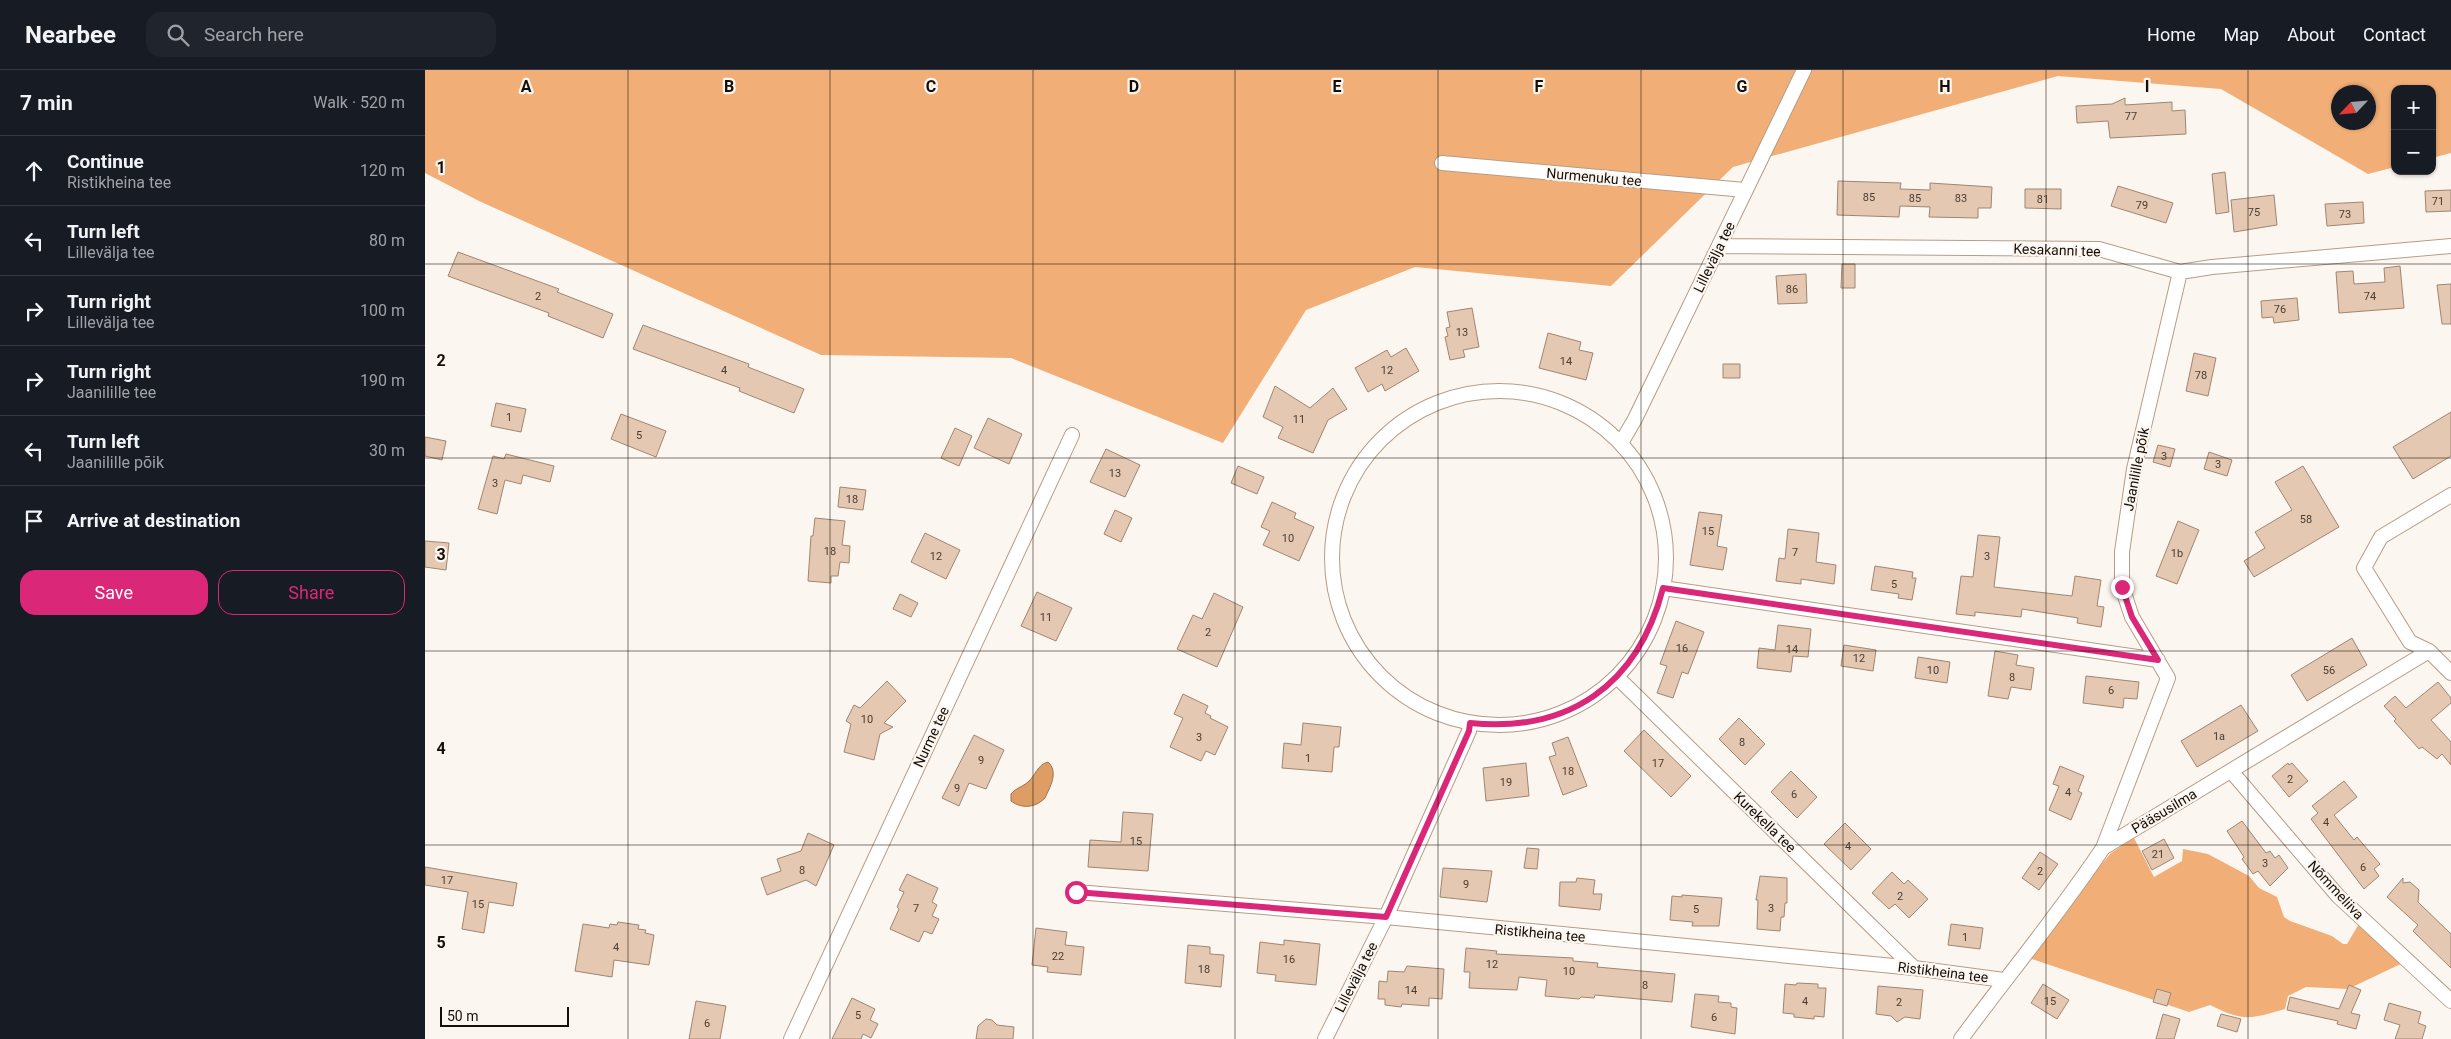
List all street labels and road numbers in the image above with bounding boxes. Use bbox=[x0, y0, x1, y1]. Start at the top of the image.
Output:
street label: Nurmenuku tee bbox=[1546, 165, 1642, 189]
street label: Lillevälja tee bbox=[1690, 219, 1738, 295]
street label: Kesakanni tee bbox=[2013, 240, 2101, 260]
street label: Jaanilille põik bbox=[2120, 425, 2152, 512]
street label: Nurme tee bbox=[910, 704, 952, 770]
street label: Pääsusilma bbox=[2129, 785, 2199, 837]
street label: Kurekella tee bbox=[1731, 788, 1799, 856]
street label: Nõmmeliiva bbox=[2305, 857, 2367, 923]
street label: Ristikheina tee bbox=[1494, 921, 1586, 945]
street label: Lillevälja tee bbox=[1331, 939, 1381, 1015]
street label: Ristikheina tee bbox=[1897, 959, 1989, 985]

